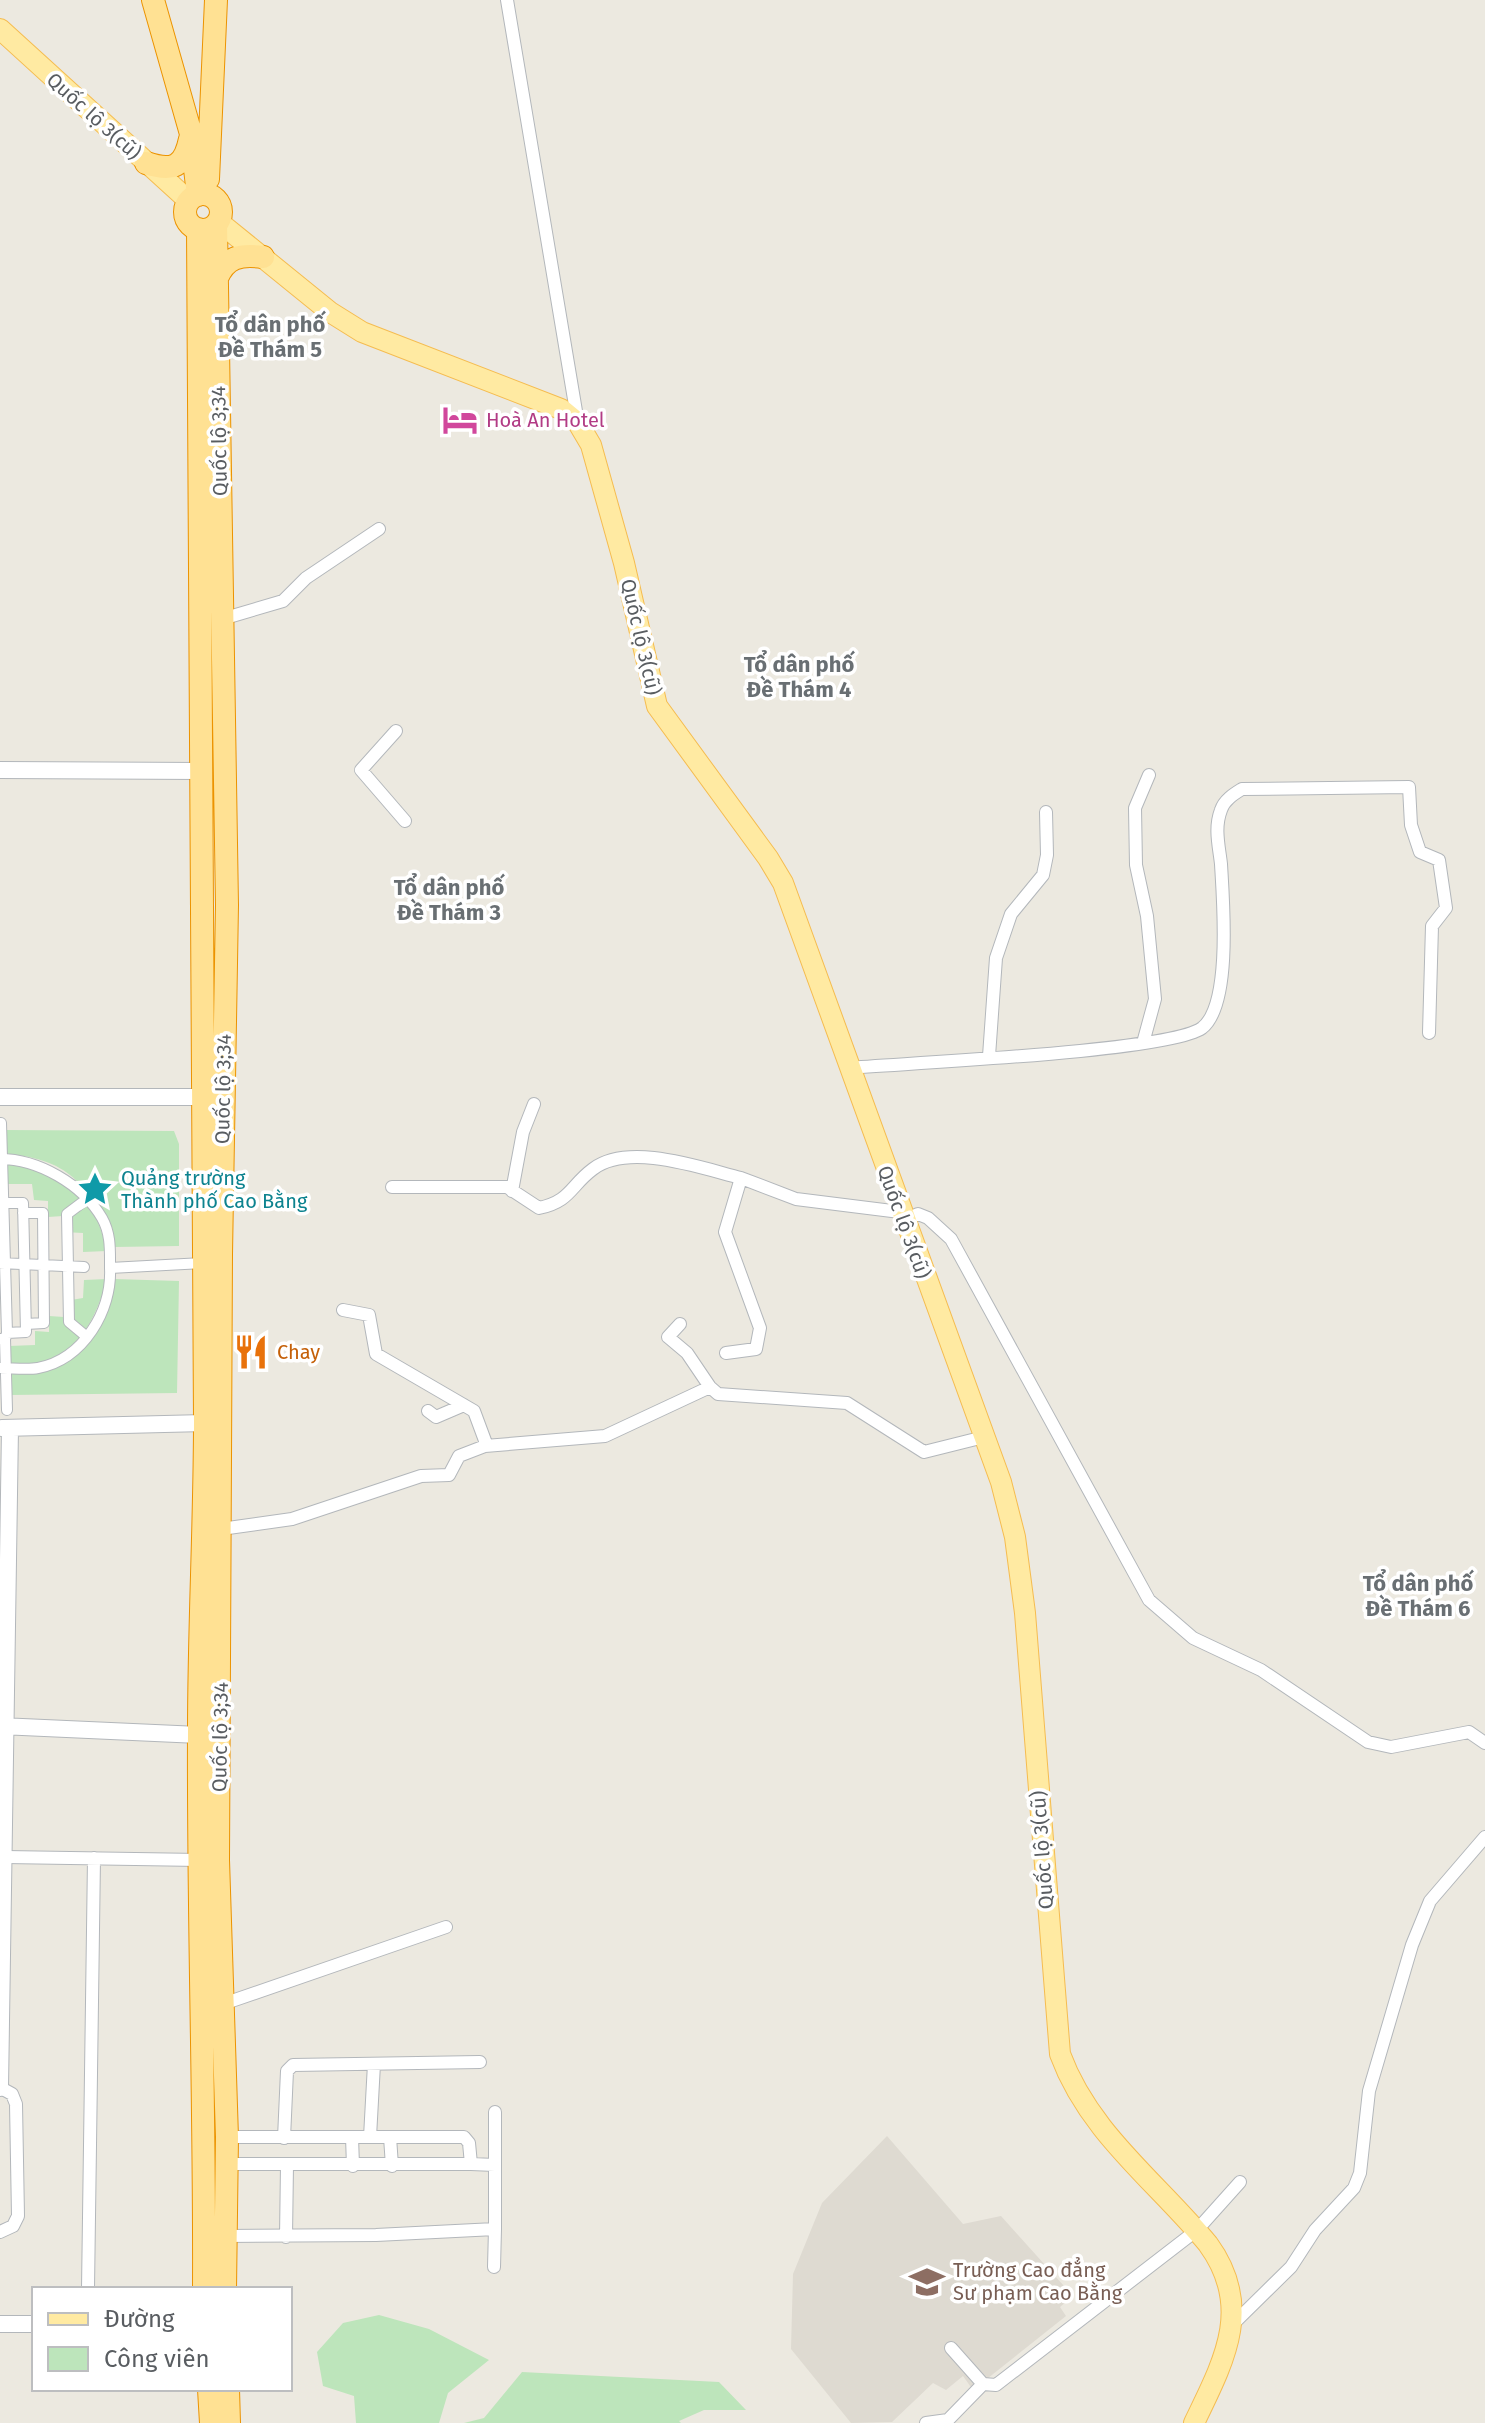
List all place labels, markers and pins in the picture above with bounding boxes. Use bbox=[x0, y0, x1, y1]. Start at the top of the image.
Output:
hotel icon: Hoà An Hotel bbox=[441, 401, 479, 439]
place label: Hoà An Hotel bbox=[486, 408, 605, 432]
place label: Quảng trường Thành phố Cao Bằng bbox=[121, 1166, 308, 1213]
place icon: Quảng trường Thành phố Cao Bằng bbox=[76, 1170, 114, 1208]
restaurant icon: Chay bbox=[232, 1333, 270, 1371]
place label: Chay bbox=[277, 1340, 320, 1364]
place label: Trường Cao đẳng Sư phạm Cao Bằng bbox=[953, 2256, 1123, 2305]
school or university icon: Trường Cao đẳng Sư phạm Cao Bằng bbox=[908, 2263, 946, 2301]

